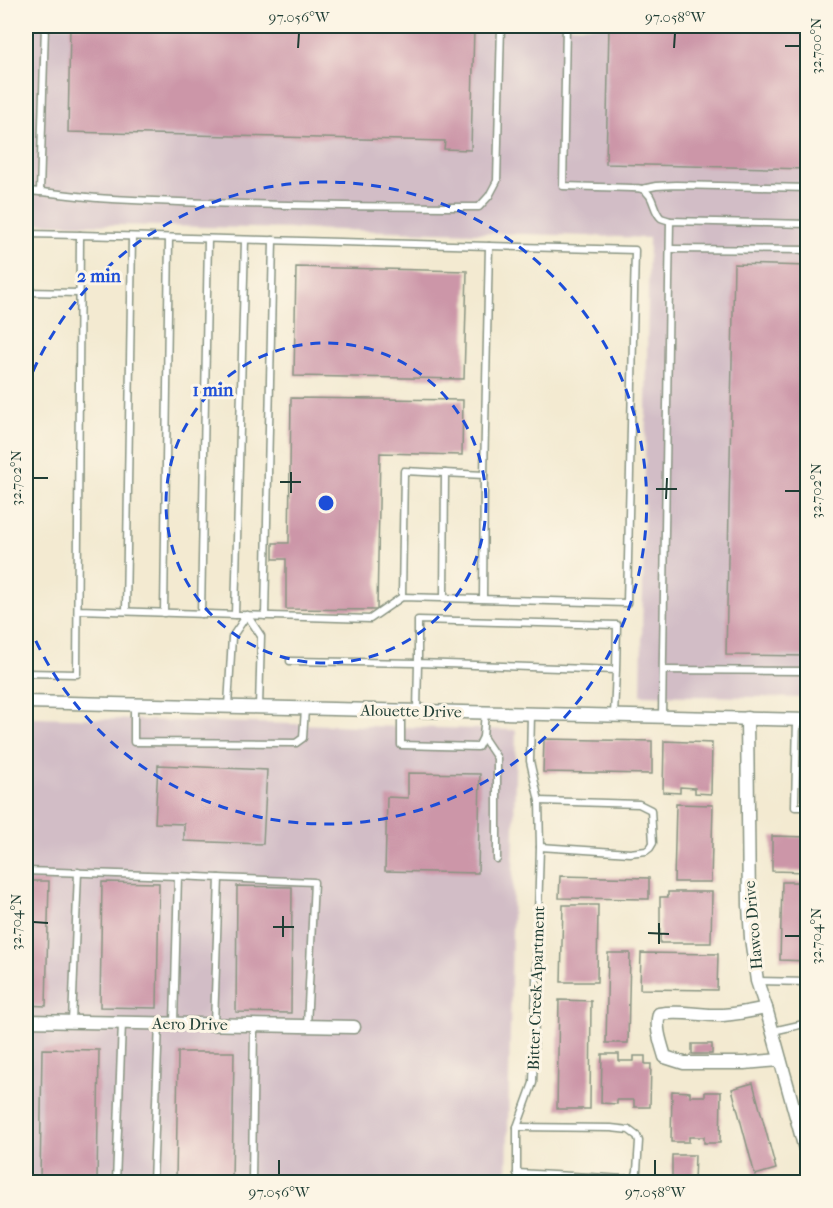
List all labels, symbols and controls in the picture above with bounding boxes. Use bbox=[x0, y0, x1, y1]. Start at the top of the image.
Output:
text: 97.056°W bbox=[269, 8, 331, 26]
text: 97.058°W bbox=[645, 8, 706, 26]
text: 32.700°N bbox=[807, 17, 825, 74]
text: 2 min bbox=[77, 266, 121, 287]
text: 1 min bbox=[192, 380, 234, 401]
text: 32.702°N bbox=[7, 449, 25, 506]
text: 32.702°N bbox=[807, 462, 825, 519]
centre of rings bbox=[316, 493, 336, 513]
street label: Alouette Drive bbox=[359, 701, 462, 721]
street label: Hawco Drive bbox=[740, 880, 766, 970]
text: 32.704°N bbox=[7, 893, 25, 950]
street label: Bitter Creek Apartment bbox=[524, 905, 548, 1071]
text: 32.704°N bbox=[807, 907, 825, 964]
street label: Aero Drive bbox=[151, 1014, 228, 1034]
text: 97.056°W bbox=[249, 1183, 311, 1201]
text: 97.058°W bbox=[625, 1183, 686, 1201]

